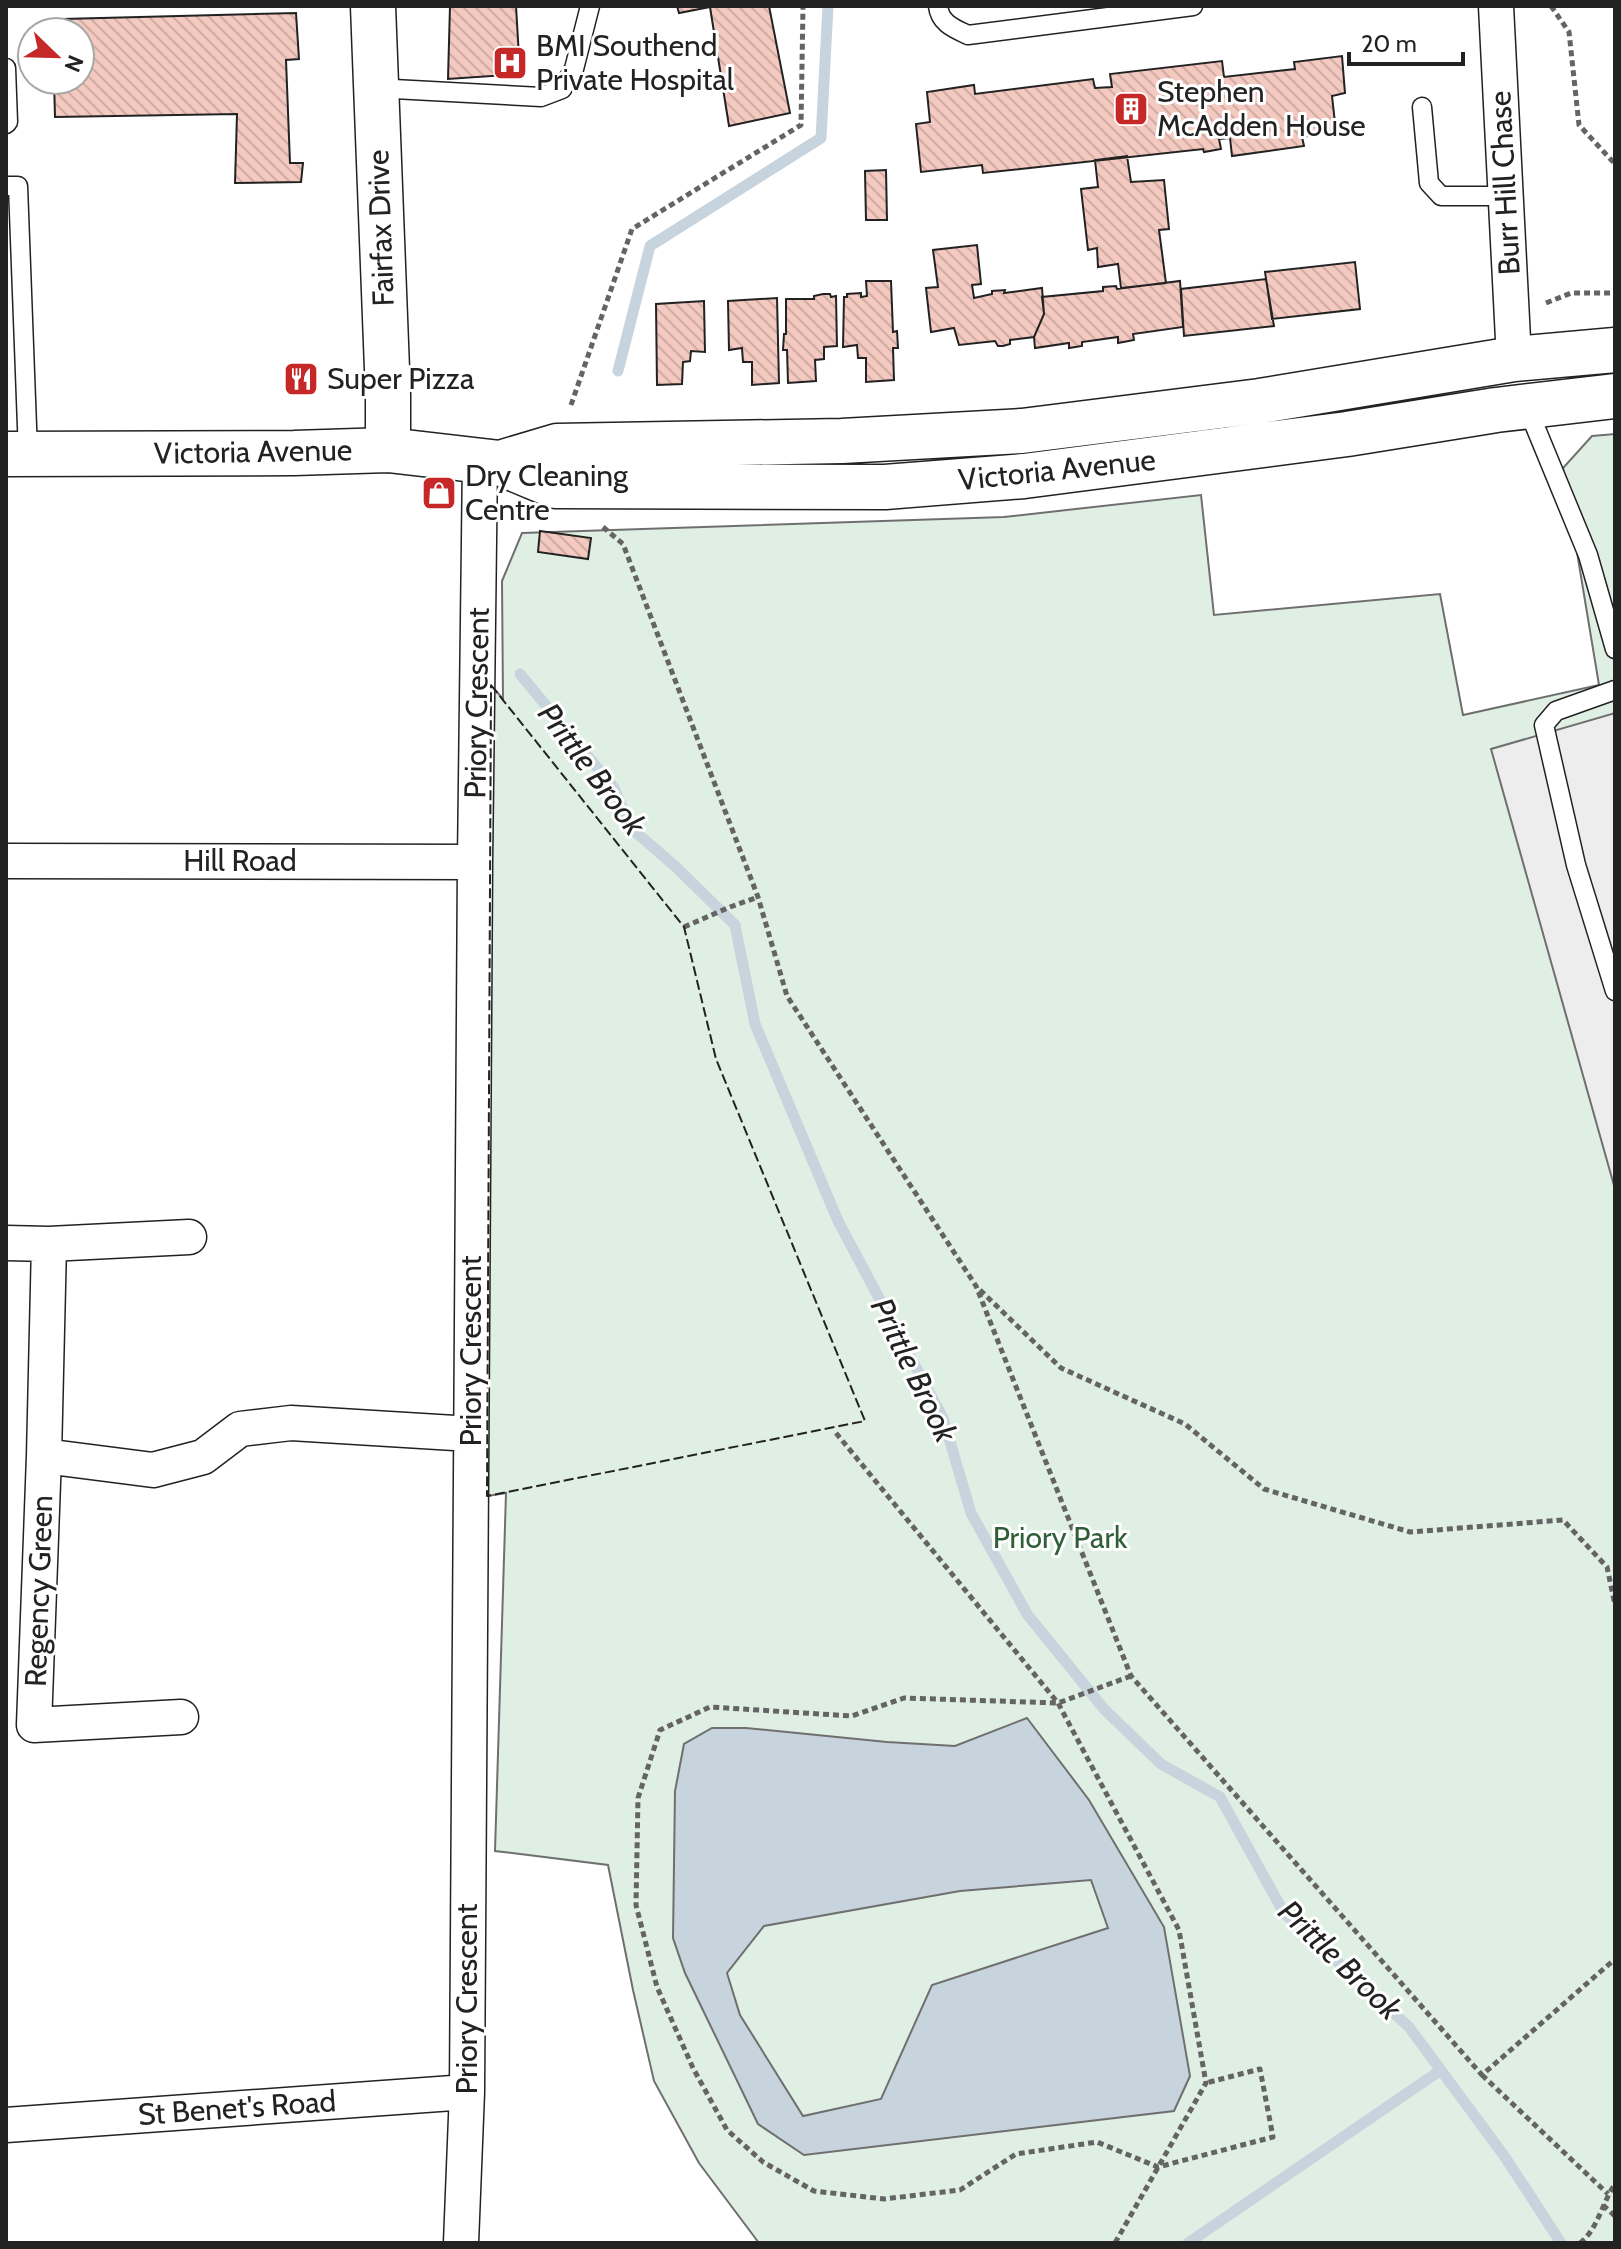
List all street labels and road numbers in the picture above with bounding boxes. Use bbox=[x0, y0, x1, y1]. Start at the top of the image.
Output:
street label: Burr Hill Chase bbox=[1481, 90, 1528, 276]
street label: Fairfax Drive bbox=[359, 149, 402, 307]
street label: Victoria Avenue bbox=[154, 431, 352, 472]
street label: Victoria Avenue bbox=[956, 441, 1157, 498]
street label: Priory Crescent bbox=[456, 607, 497, 799]
street label: Hill Road bbox=[183, 842, 297, 879]
street label: Priory Crescent bbox=[452, 1255, 489, 1447]
street label: Regency Green bbox=[17, 1494, 60, 1688]
street label: Priory Crescent bbox=[448, 1903, 485, 2095]
street label: St Benet's Road bbox=[137, 2082, 337, 2133]

